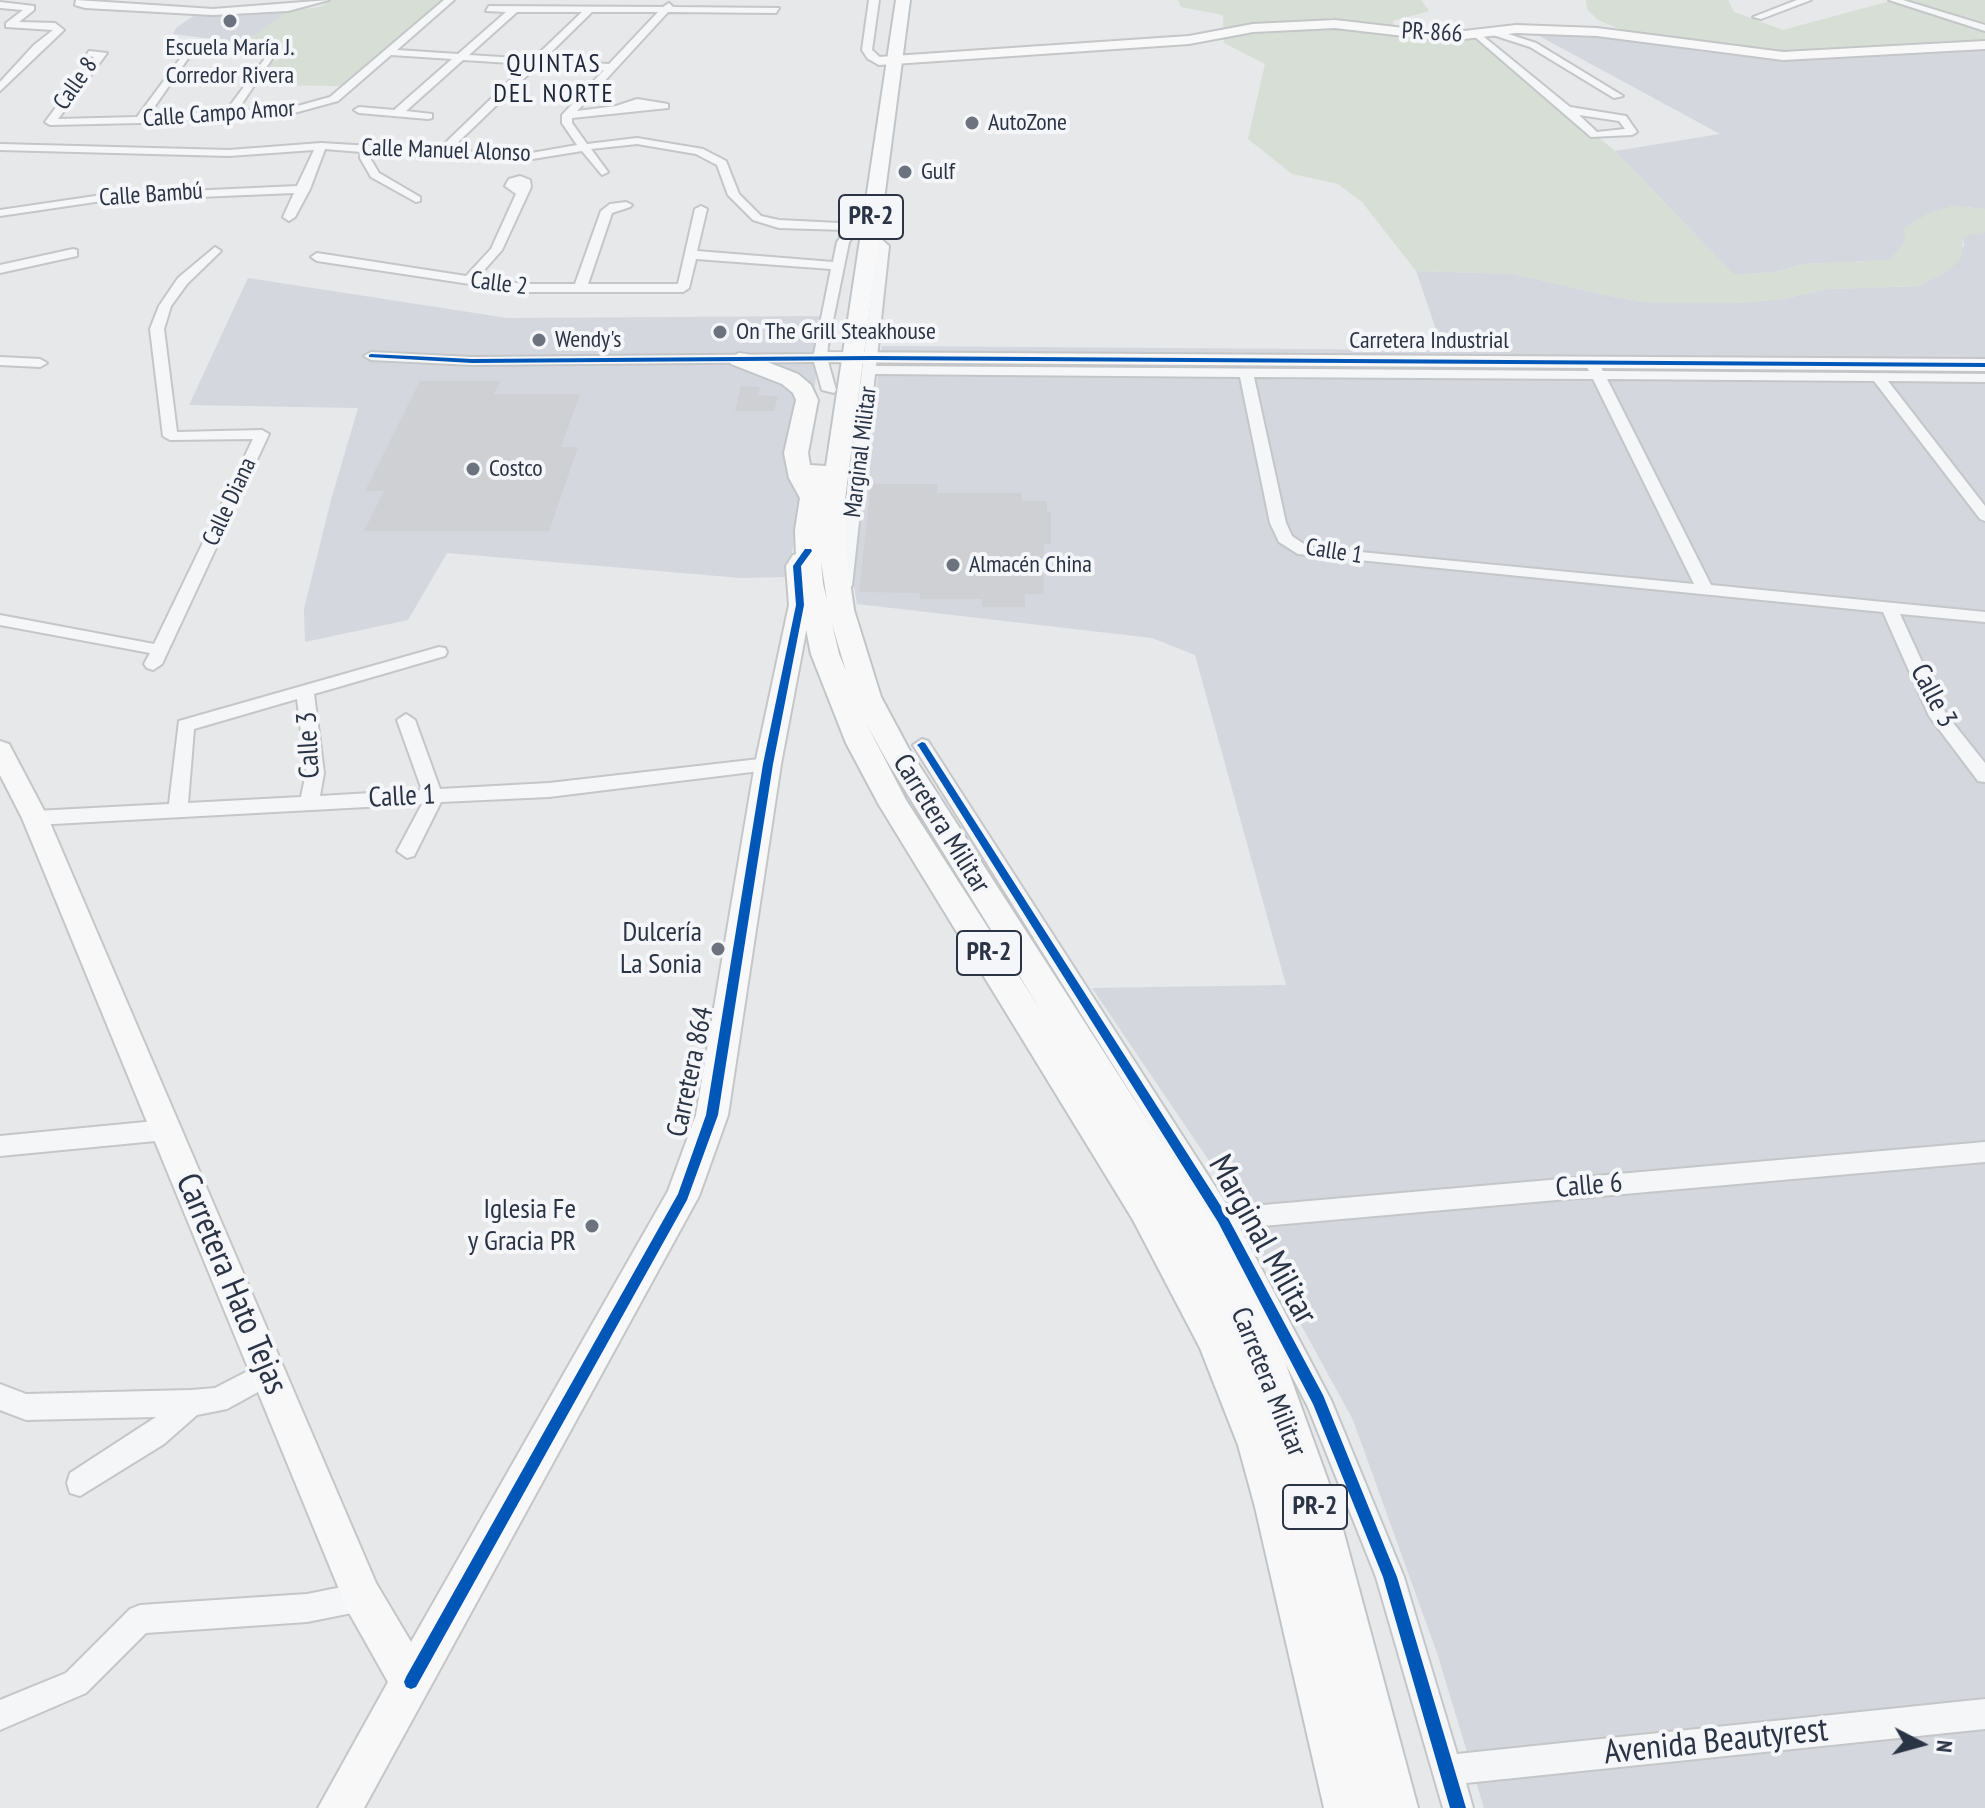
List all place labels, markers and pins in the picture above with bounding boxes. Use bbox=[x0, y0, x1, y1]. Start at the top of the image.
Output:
marker: Escuela María J. Corredor Rivera bbox=[221, 12, 239, 30]
place label: Escuela María J. Corredor Rivera bbox=[166, 34, 294, 90]
place label: AutoZone bbox=[988, 109, 1067, 137]
marker: AutoZone bbox=[963, 114, 981, 132]
place label: Gulf bbox=[921, 158, 955, 186]
marker: Gulf bbox=[896, 163, 914, 181]
place label: On The Grill Steakhouse bbox=[736, 318, 936, 346]
marker: On The Grill Steakhouse bbox=[711, 323, 729, 341]
place label: Wendy's bbox=[555, 326, 621, 354]
marker: Wendy's bbox=[530, 331, 548, 349]
place label: Costco bbox=[489, 455, 543, 483]
marker: Costco bbox=[464, 460, 482, 478]
place label: Almacén China bbox=[969, 551, 1092, 579]
marker: Almacén China bbox=[944, 556, 962, 574]
place label: Dulcería La Sonia bbox=[620, 916, 702, 982]
marker: Dulcería La Sonia bbox=[709, 940, 727, 958]
place label: Iglesia Fe y Gracia PR bbox=[468, 1193, 576, 1259]
marker: Iglesia Fe y Gracia PR bbox=[583, 1217, 601, 1235]

